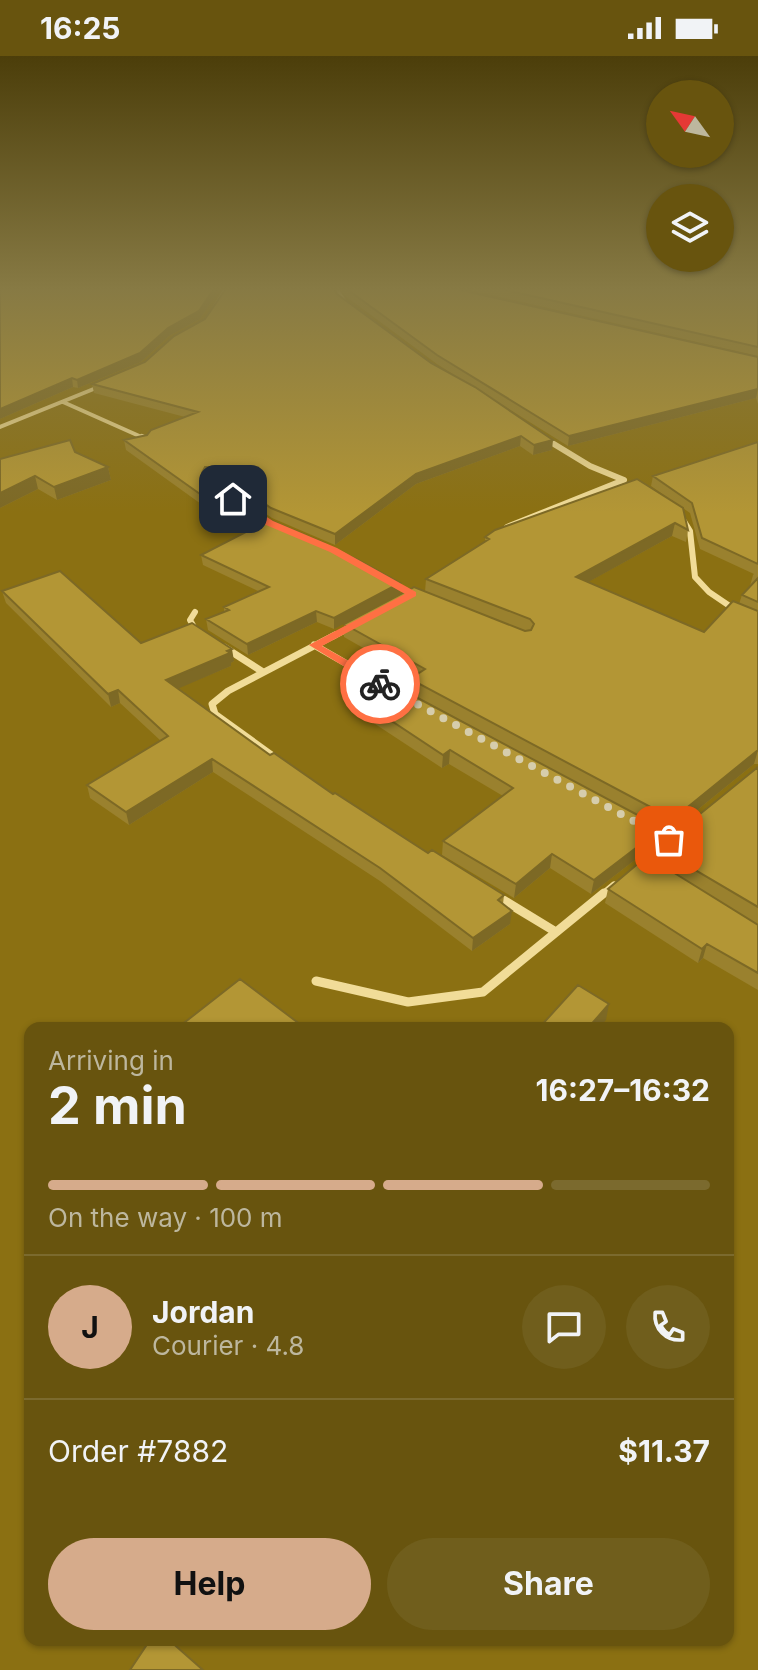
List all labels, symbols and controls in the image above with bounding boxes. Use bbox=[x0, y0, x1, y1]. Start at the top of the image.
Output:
text: 16:25 bbox=[40, 10, 121, 46]
north arrow bbox=[646, 80, 734, 168]
map controls bbox=[646, 80, 734, 272]
button: layers bbox=[646, 184, 734, 272]
pin bbox=[199, 465, 267, 533]
icon: home bbox=[211, 477, 255, 521]
courier bbox=[340, 644, 420, 724]
icon: bike bbox=[358, 662, 402, 706]
pin bbox=[635, 806, 703, 874]
icon: bag bbox=[647, 818, 691, 862]
text: Arriving in bbox=[48, 1045, 174, 1076]
text: 16:27–16:32 bbox=[536, 1072, 710, 1108]
text: 2 min bbox=[48, 1074, 187, 1137]
text: On the way · 100 m bbox=[48, 1202, 283, 1233]
button: chat bbox=[522, 1285, 606, 1369]
button: phone bbox=[626, 1285, 710, 1369]
text: Jordan bbox=[152, 1294, 254, 1330]
text: J bbox=[81, 1309, 99, 1345]
text: Courier · 4.8 bbox=[152, 1330, 304, 1361]
text: Order #7882 bbox=[48, 1433, 228, 1469]
text: $11.37 bbox=[618, 1433, 710, 1469]
button: Help bbox=[48, 1538, 371, 1630]
button: Share bbox=[387, 1538, 710, 1630]

